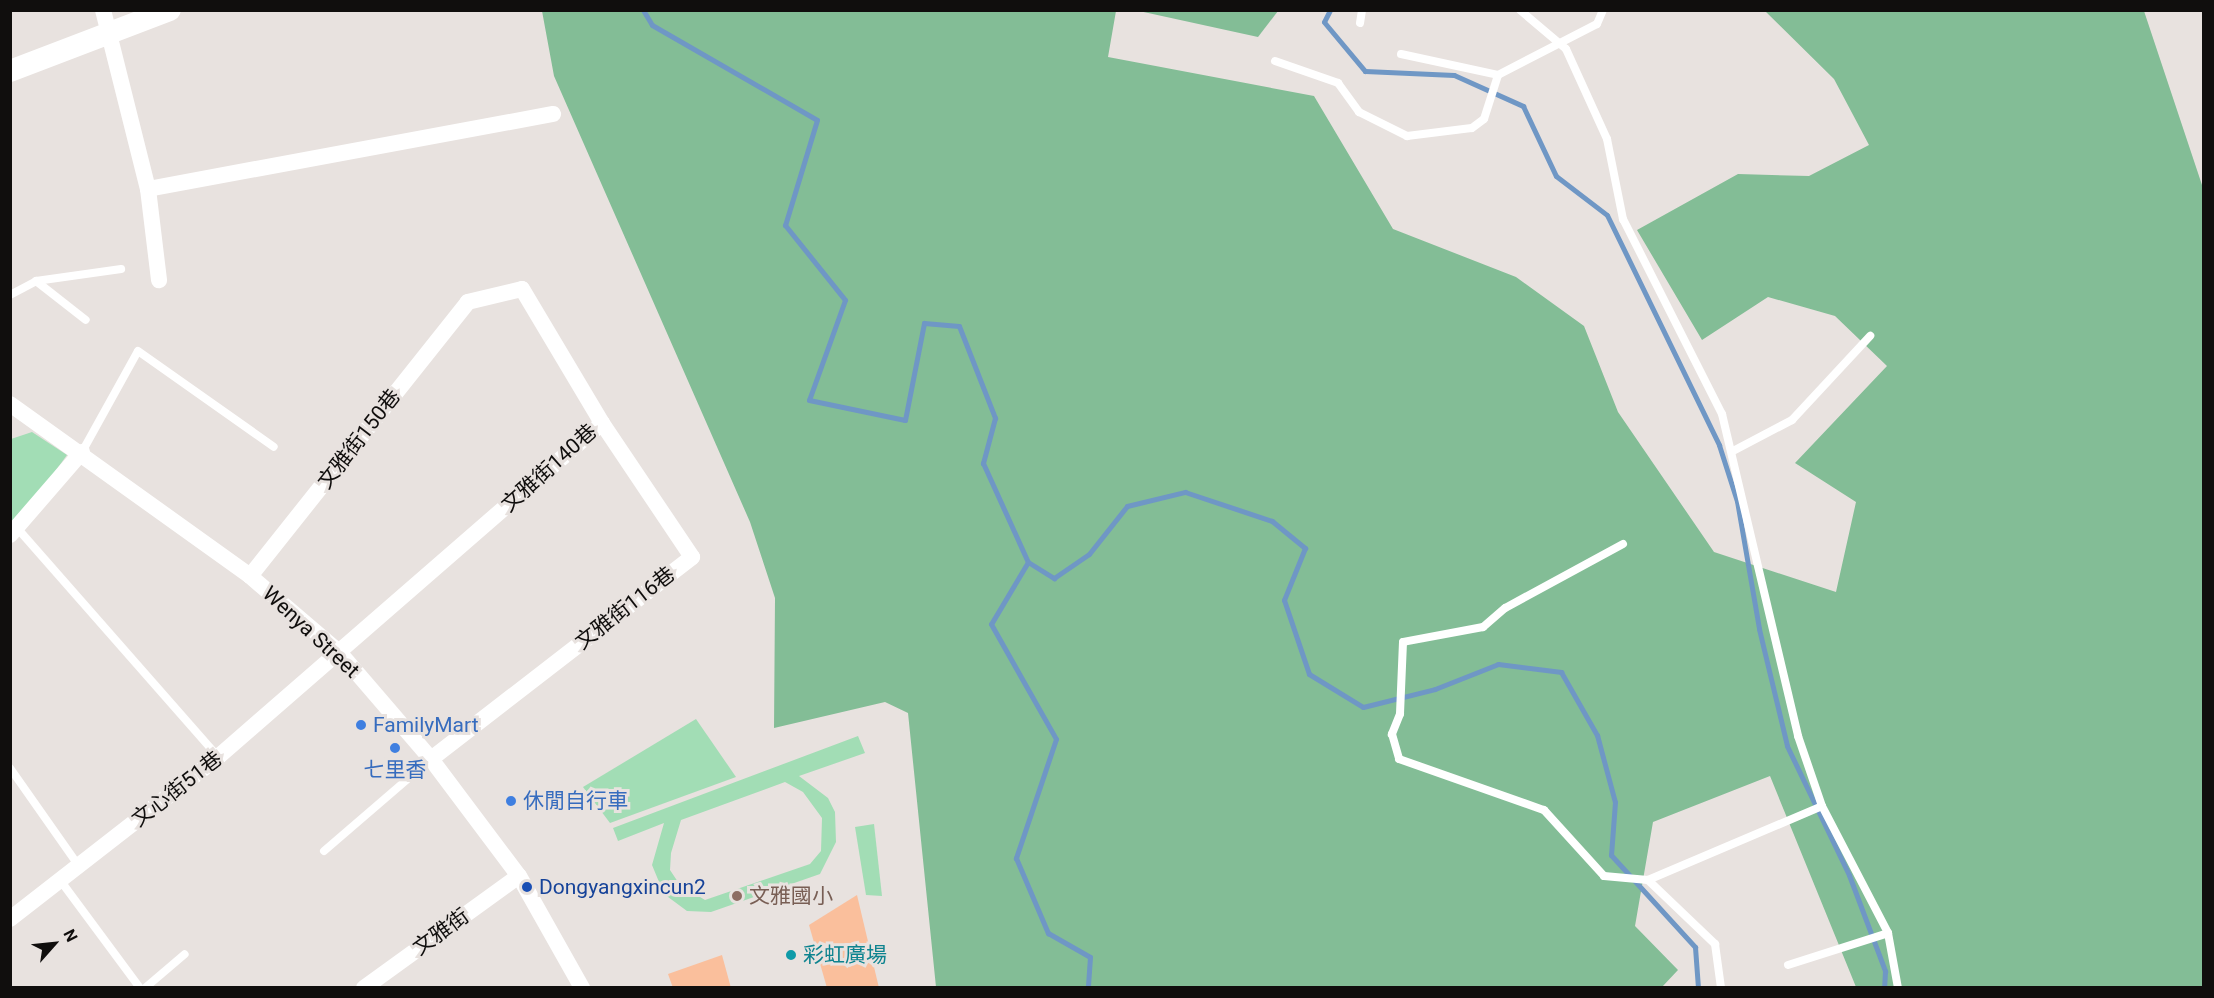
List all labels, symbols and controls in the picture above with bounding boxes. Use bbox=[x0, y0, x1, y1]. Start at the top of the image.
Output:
street label: 文雅街150巷 bbox=[312, 384, 406, 494]
street label: 文雅街140巷 bbox=[496, 419, 602, 517]
street label: 文雅街116巷 bbox=[570, 561, 680, 655]
street label: Wenya Street bbox=[257, 581, 365, 683]
place label: FamilyMart bbox=[373, 712, 479, 738]
marker: FamilyMart bbox=[354, 718, 368, 732]
marker: 七里香 bbox=[388, 741, 402, 755]
street label: 文心街51巷 bbox=[127, 746, 227, 832]
place label: 七里香 bbox=[364, 757, 426, 783]
place label: 休閒自行車 bbox=[523, 788, 628, 814]
marker: 休閒自行車 bbox=[504, 794, 518, 808]
place label: Dongyangxincun2 bbox=[539, 874, 706, 900]
marker: Dongyangxincun2 bbox=[520, 880, 534, 894]
place label: 文雅國小 bbox=[749, 883, 833, 909]
marker: 文雅國小 bbox=[730, 889, 744, 903]
street label: 文雅街 bbox=[408, 903, 474, 961]
north arrow bbox=[24, 914, 84, 974]
text: N bbox=[59, 926, 82, 945]
place label: 彩虹廣場 bbox=[803, 942, 887, 968]
marker: 彩虹廣場 bbox=[784, 948, 798, 962]

